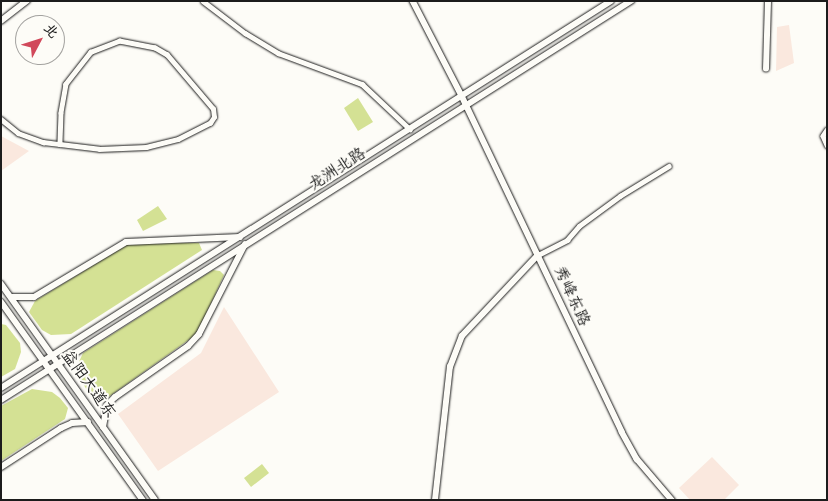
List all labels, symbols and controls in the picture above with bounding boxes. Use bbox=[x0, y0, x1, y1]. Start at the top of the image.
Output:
north arrow bbox=[15, 15, 65, 65]
text: 北 bbox=[39, 19, 63, 43]
street label: 龙洲北路 bbox=[305, 144, 369, 194]
street label: 秀峰东路 bbox=[550, 263, 594, 329]
street label: 益阳大道东 bbox=[58, 346, 120, 422]

